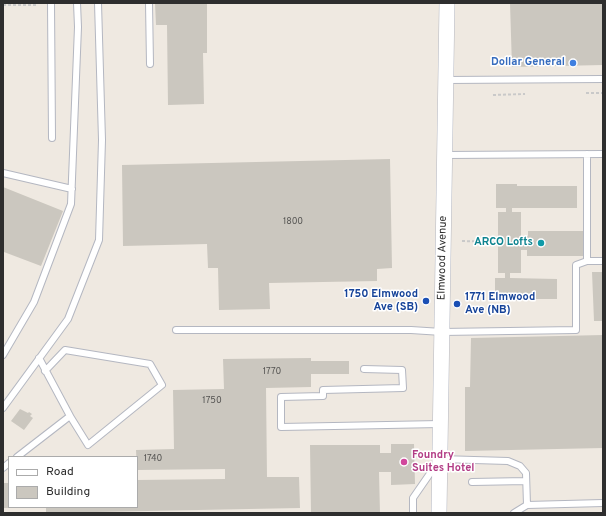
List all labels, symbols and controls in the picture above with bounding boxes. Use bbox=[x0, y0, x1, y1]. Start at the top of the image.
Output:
place label: Dollar General bbox=[491, 56, 565, 70]
marker: Dollar General bbox=[568, 58, 578, 68]
street label: Elmwood Avenue bbox=[436, 216, 450, 300]
house number: 1800 bbox=[283, 217, 303, 227]
place label: ARCO Lofts bbox=[474, 236, 533, 250]
marker: ARCO Lofts bbox=[536, 238, 546, 248]
place label: 1750 Elmwood Ave (SB) bbox=[344, 288, 418, 314]
place label: 1771 Elmwood Ave (NB) bbox=[465, 291, 535, 317]
marker: 1750 Elmwood Ave (SB) bbox=[421, 296, 431, 306]
marker: 1771 Elmwood Ave (NB) bbox=[452, 299, 462, 309]
house number: 1770 bbox=[263, 367, 281, 377]
house number: 1750 bbox=[202, 396, 222, 406]
place label: Foundry Suites Hotel bbox=[412, 449, 474, 475]
house number: 1740 bbox=[144, 454, 162, 464]
legend bbox=[8, 456, 138, 508]
marker: Foundry Suites Hotel bbox=[399, 457, 409, 467]
text: Road bbox=[46, 464, 74, 480]
text: Building bbox=[46, 484, 90, 500]

